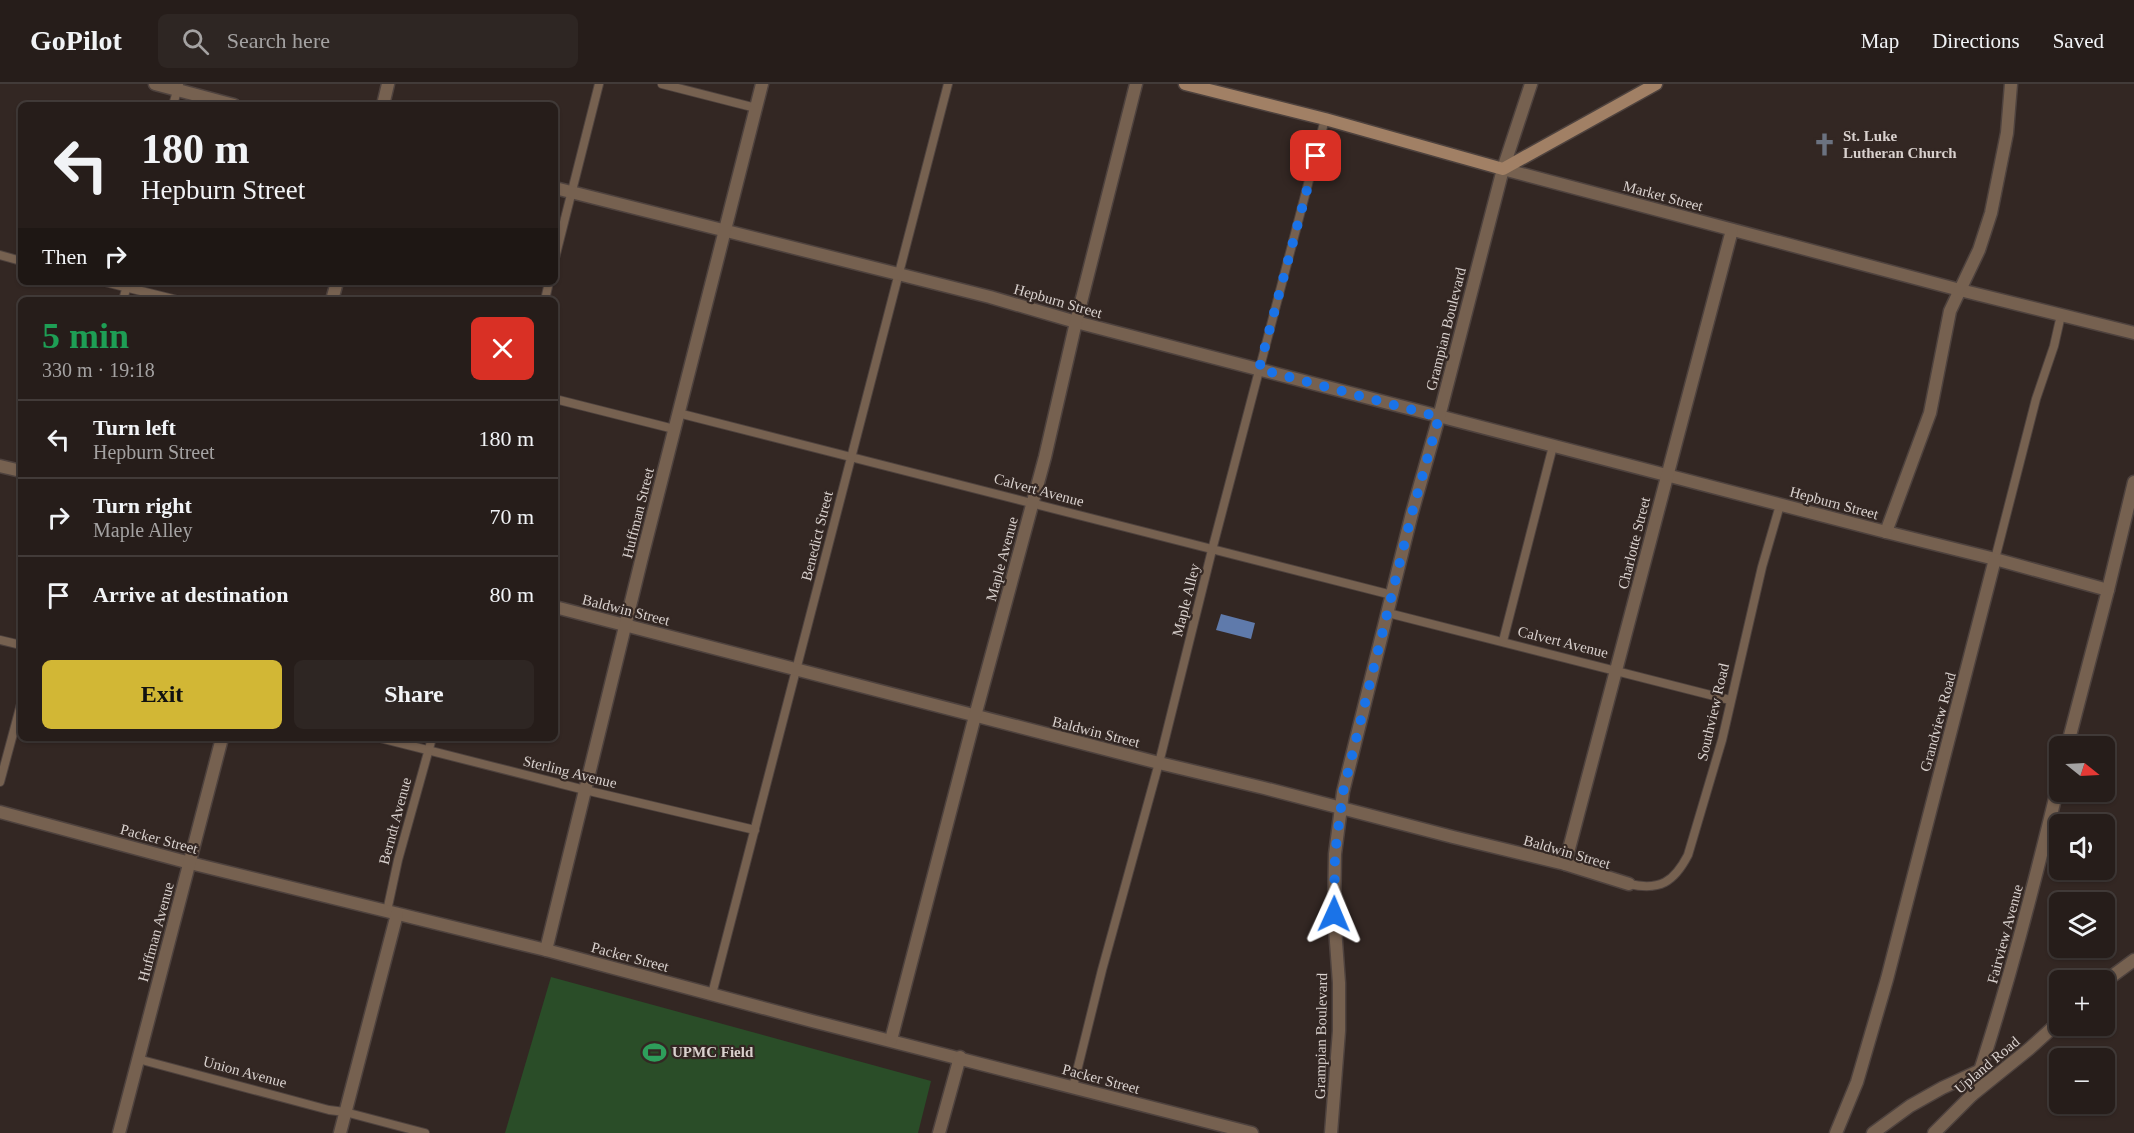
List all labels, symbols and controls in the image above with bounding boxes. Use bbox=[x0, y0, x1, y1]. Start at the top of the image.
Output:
search box bbox=[158, 14, 578, 68]
text: GoPilot bbox=[30, 25, 122, 56]
icon: search bbox=[179, 25, 212, 58]
text: Search here bbox=[227, 28, 330, 53]
text: Map bbox=[1861, 29, 1899, 53]
text: Directions bbox=[1932, 29, 2020, 53]
text: Saved bbox=[2053, 29, 2104, 53]
icon: left bbox=[42, 126, 120, 204]
text: 180 m bbox=[141, 126, 250, 172]
place label: St. Luke Lutheran Church bbox=[1843, 128, 1957, 161]
pin bbox=[1290, 130, 1341, 181]
church icon: St. Luke Lutheran Church bbox=[1812, 132, 1838, 158]
icon: arrive bbox=[1299, 139, 1332, 172]
text: Hepburn Street bbox=[141, 175, 305, 205]
street label: Market Street bbox=[1621, 178, 1705, 215]
icon: right bbox=[99, 240, 132, 273]
text: Then bbox=[42, 244, 87, 269]
street label: Grampian Boulevard bbox=[1423, 265, 1469, 392]
street label: Hepburn Street bbox=[1012, 281, 1105, 321]
text: 5 min bbox=[42, 316, 129, 356]
button: close bbox=[471, 317, 534, 380]
text: 330 m · 19:18 bbox=[42, 359, 155, 381]
text: Turn left bbox=[93, 415, 176, 440]
icon: left bbox=[42, 423, 75, 456]
text: 180 m bbox=[478, 426, 534, 451]
text: Hepburn Street bbox=[93, 441, 215, 463]
street label: Huffman Street bbox=[619, 465, 657, 560]
street label: Calvert Avenue bbox=[992, 470, 1086, 510]
street label: Hepburn Street bbox=[1788, 483, 1881, 523]
street label: Benedict Street bbox=[798, 489, 836, 583]
text: Turn right bbox=[93, 493, 192, 518]
street label: Charlotte Street bbox=[1615, 494, 1653, 591]
icon: right bbox=[42, 501, 75, 534]
text: 70 m bbox=[489, 504, 534, 529]
street label: Maple Avenue bbox=[983, 515, 1021, 603]
text: Maple Alley bbox=[93, 519, 192, 541]
street label: Maple Alley bbox=[1169, 561, 1203, 638]
icon: arrive bbox=[42, 579, 75, 612]
text: Arrive at destination bbox=[93, 582, 289, 607]
text: 80 m bbox=[489, 582, 534, 607]
street label: Baldwin Street bbox=[581, 591, 672, 629]
street label: Calvert Avenue bbox=[1516, 623, 1610, 661]
button: Exit bbox=[42, 660, 282, 729]
button: Share bbox=[294, 660, 534, 729]
street label: Southview Road bbox=[1694, 661, 1732, 762]
street label: Grandview Road bbox=[1917, 670, 1959, 773]
street label: Baldwin Street bbox=[1051, 713, 1142, 751]
north arrow bbox=[2049, 736, 2115, 802]
map controls bbox=[2049, 736, 2115, 1114]
street label: Sterling Avenue bbox=[522, 753, 619, 791]
street label: Berndt Avenue bbox=[376, 775, 414, 866]
button: sound bbox=[2049, 814, 2115, 880]
street label: Packer Street bbox=[119, 821, 200, 857]
street label: Baldwin Street bbox=[1522, 832, 1613, 872]
street label: Huffman Avenue bbox=[135, 880, 177, 983]
position arrow bbox=[1302, 882, 1366, 946]
street label: Fairview Avenue bbox=[1984, 882, 2026, 985]
button: layers bbox=[2049, 892, 2115, 958]
street label: Packer Street bbox=[590, 939, 671, 975]
button: + bbox=[2049, 970, 2115, 1036]
street label: Grampian Boulevard bbox=[1312, 972, 1330, 1099]
street label: Upland Road bbox=[1951, 1033, 2023, 1097]
sports icon: UPMC Field bbox=[641, 1039, 667, 1065]
place label: UPMC Field bbox=[672, 1044, 754, 1060]
button: − bbox=[2049, 1048, 2115, 1114]
street label: Union Avenue bbox=[201, 1053, 289, 1091]
street label: Packer Street bbox=[1061, 1061, 1142, 1097]

